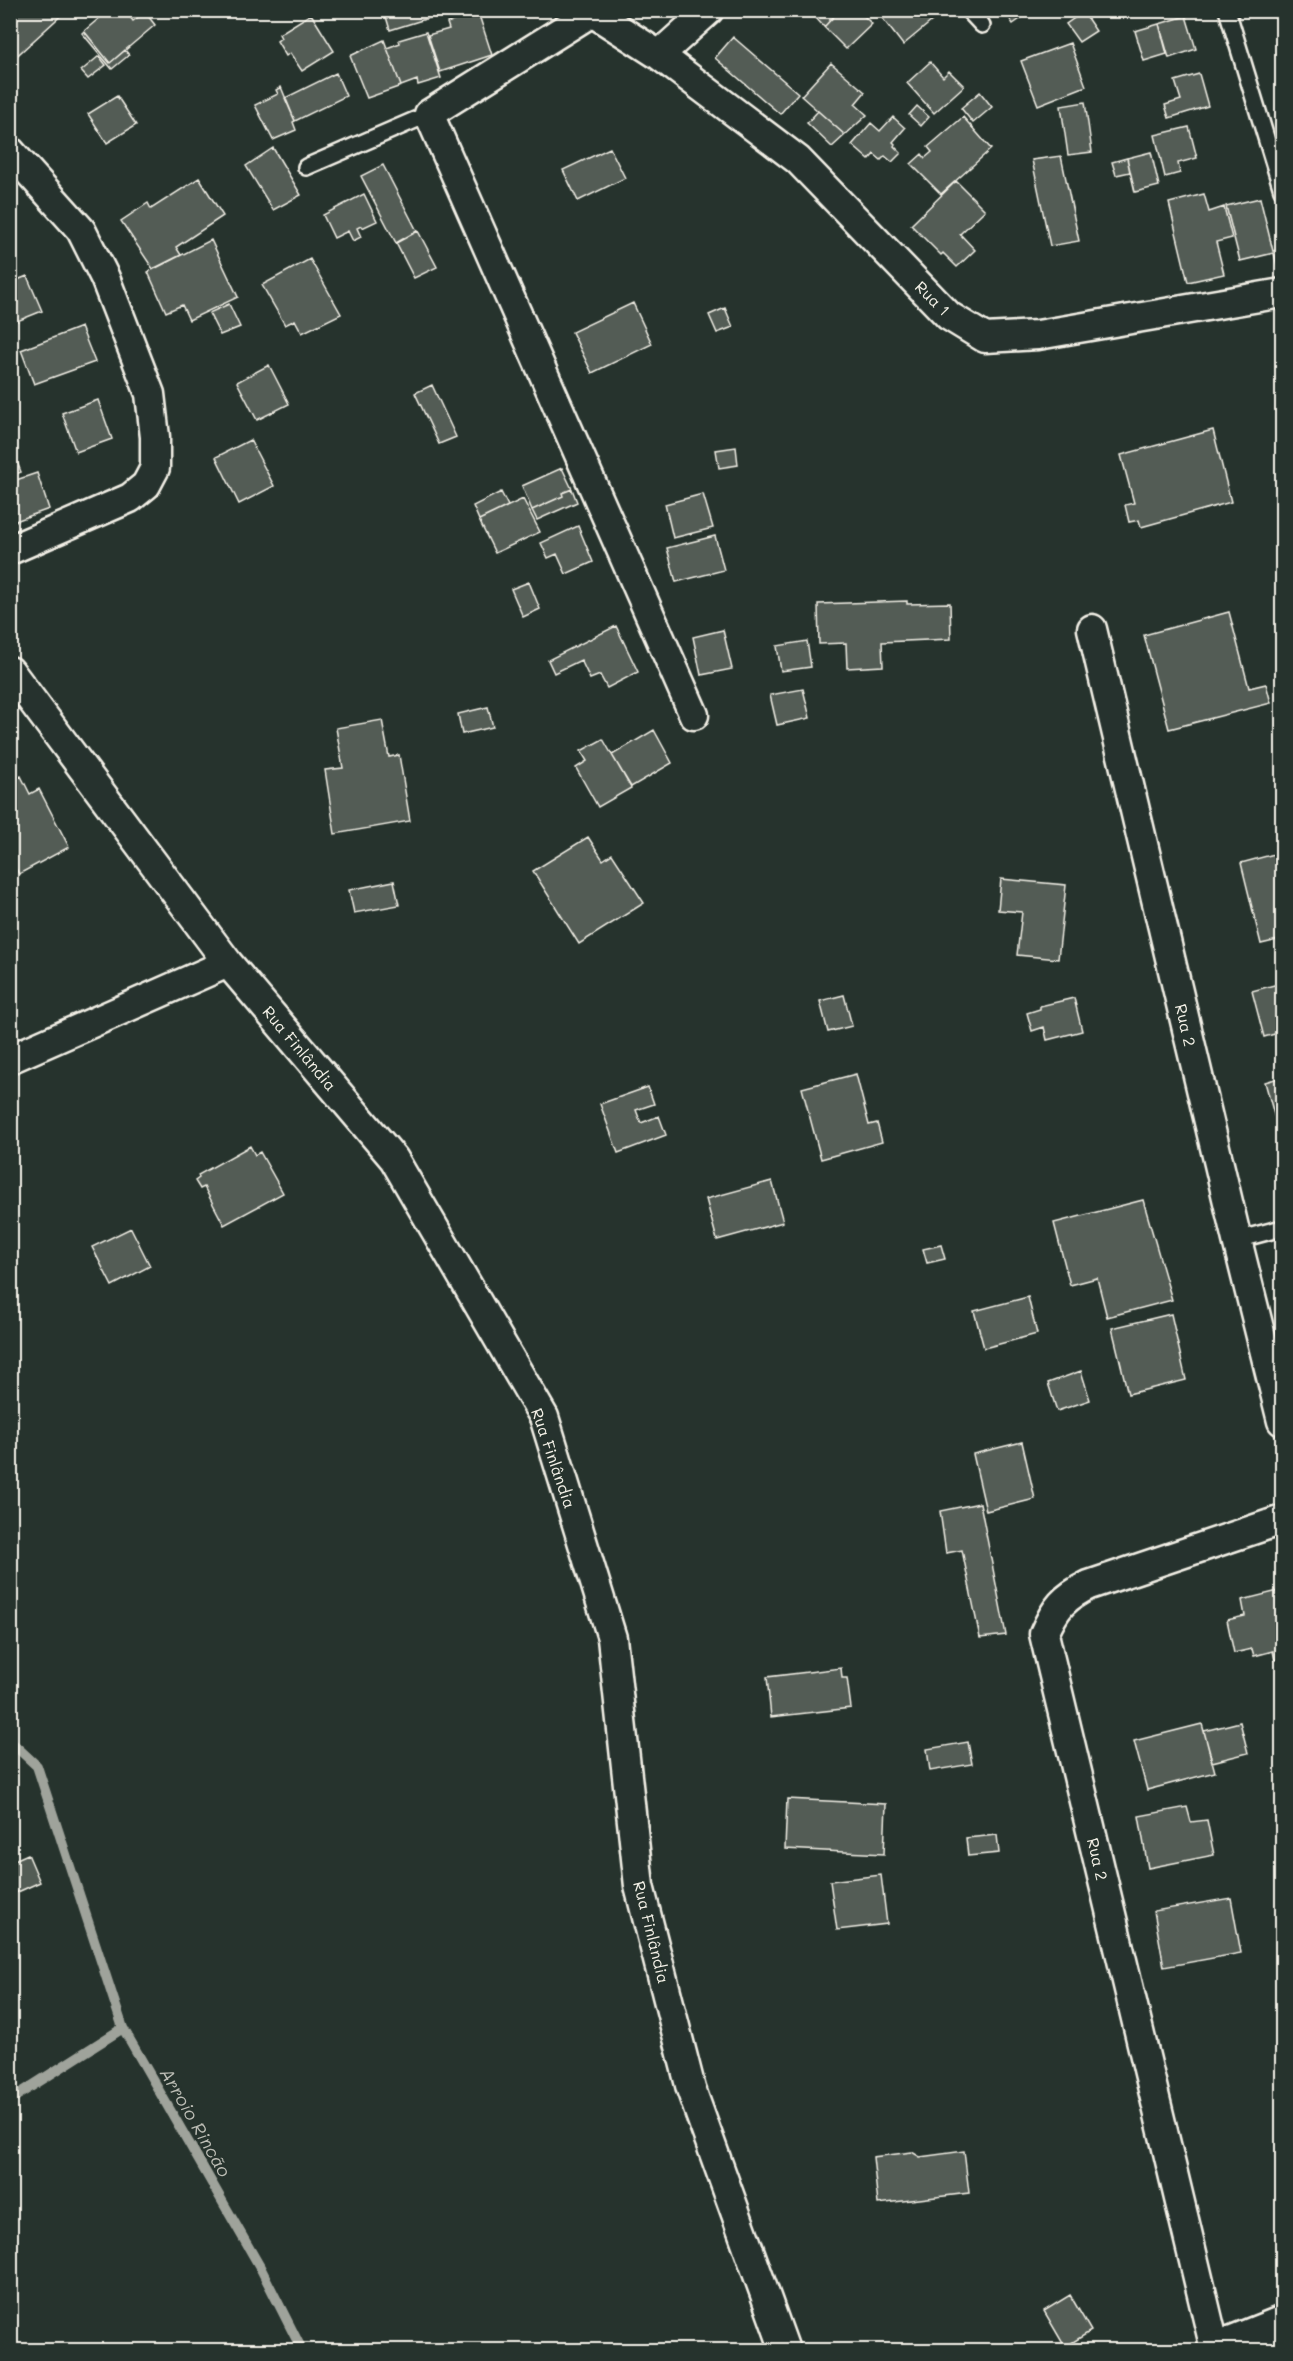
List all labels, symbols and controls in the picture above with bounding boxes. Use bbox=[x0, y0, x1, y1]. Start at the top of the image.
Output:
street label: Rua 1 bbox=[911, 276, 955, 320]
street label: Rua Finlândia bbox=[258, 1001, 342, 1095]
street label: Rua 2 bbox=[1171, 1002, 1201, 1048]
street label: Rua Finlândia bbox=[527, 1405, 581, 1511]
street label: Rua 2 bbox=[1083, 1836, 1113, 1882]
street label: Rua Finlândia bbox=[629, 1879, 675, 1985]
water label: Arroio Rincão bbox=[155, 2063, 237, 2181]

